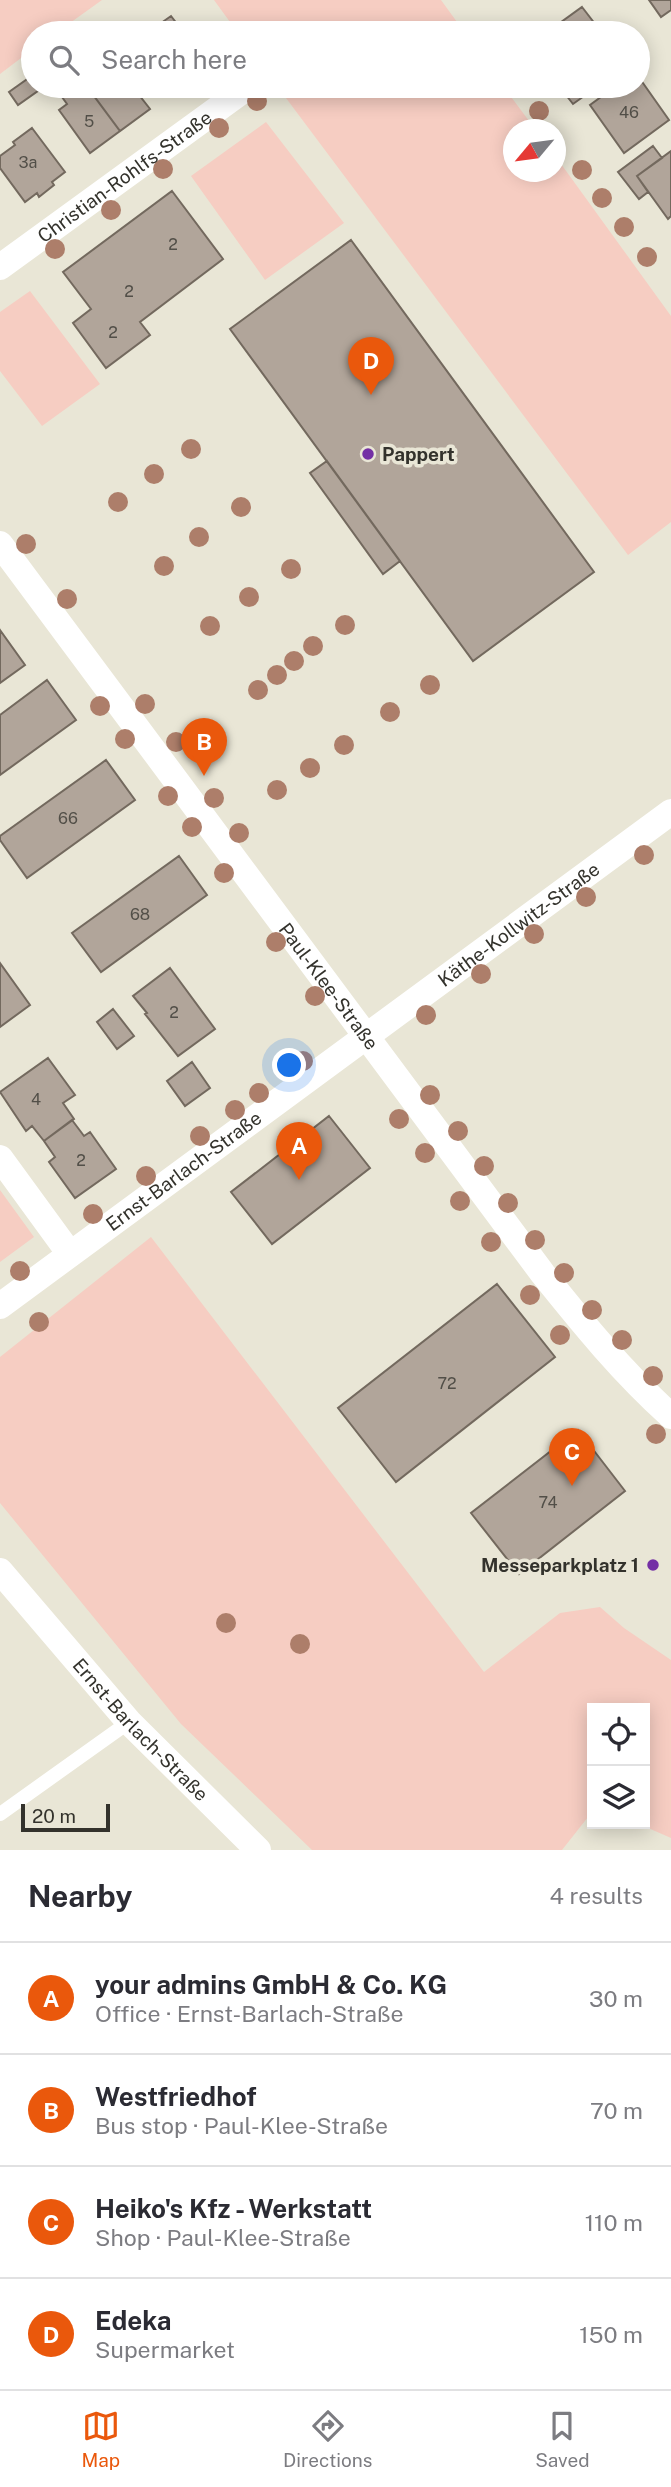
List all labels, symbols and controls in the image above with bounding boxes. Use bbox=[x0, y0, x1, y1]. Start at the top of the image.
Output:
search box bbox=[21, 21, 650, 98]
icon: search bbox=[45, 41, 83, 79]
text: Search here bbox=[101, 44, 247, 75]
house number: 46 bbox=[619, 103, 639, 122]
street label: Christian-Rohlfs-Straße bbox=[33, 106, 216, 247]
house number: 5 bbox=[84, 112, 94, 131]
north arrow bbox=[503, 119, 566, 182]
house number: 3a bbox=[19, 153, 37, 172]
house number: 2 bbox=[168, 235, 178, 254]
house number: 2 bbox=[124, 282, 134, 301]
house number: 2 bbox=[108, 323, 118, 342]
pin: D bbox=[348, 337, 394, 395]
place label: Pappert bbox=[382, 443, 455, 465]
marker: Pappert bbox=[360, 446, 376, 462]
pin: B bbox=[181, 718, 227, 776]
house number: 66 bbox=[58, 809, 78, 828]
street label: Käthe-Kollwitz-Straße bbox=[434, 858, 604, 991]
house number: 68 bbox=[130, 905, 150, 924]
street label: Paul-Klee-Straße bbox=[275, 918, 383, 1054]
house number: 2 bbox=[169, 1003, 179, 1022]
your location bbox=[272, 1048, 306, 1082]
house number: 4 bbox=[31, 1090, 41, 1109]
street label: Ernst-Barlach-Straße bbox=[102, 1106, 266, 1235]
pin: A bbox=[276, 1122, 322, 1180]
house number: 2 bbox=[76, 1151, 86, 1170]
house number: 72 bbox=[437, 1374, 457, 1393]
pin: C bbox=[549, 1428, 595, 1486]
house number: 74 bbox=[538, 1493, 558, 1512]
place label: Messeparkplatz 1 bbox=[481, 1554, 639, 1576]
marker: Messeparkplatz 1 bbox=[645, 1557, 661, 1573]
street label: Ernst-Barlach-Straße bbox=[68, 1654, 213, 1805]
map controls bbox=[587, 1703, 650, 1829]
button: locate bbox=[587, 1703, 650, 1766]
button: layers bbox=[587, 1766, 650, 1829]
scale bar bbox=[21, 1801, 110, 1833]
text: 20 m bbox=[32, 1805, 76, 1827]
text: Nearby bbox=[28, 1878, 132, 1914]
text: 4 results bbox=[549, 1882, 643, 1909]
text: your admins GmbH & Co. KG bbox=[95, 1969, 447, 2000]
text: A bbox=[43, 1985, 59, 2012]
text: 30 m bbox=[589, 1985, 643, 2012]
text: Office · Ernst-Barlach-Straße bbox=[95, 2000, 404, 2027]
text: Westfriedhof bbox=[95, 2081, 257, 2112]
text: B bbox=[43, 2097, 59, 2124]
text: 70 m bbox=[590, 2097, 643, 2124]
text: Bus stop · Paul-Klee-Straße bbox=[95, 2112, 388, 2139]
text: Heiko's Kfz - Werkstatt bbox=[95, 2193, 372, 2224]
text: C bbox=[43, 2209, 59, 2236]
text: 110 m bbox=[585, 2209, 643, 2236]
text: Shop · Paul-Klee-Straße bbox=[95, 2224, 351, 2251]
text: Edeka bbox=[95, 2305, 172, 2336]
text: D bbox=[43, 2321, 59, 2348]
text: 150 m bbox=[579, 2321, 643, 2348]
text: Supermarket bbox=[95, 2336, 235, 2363]
tab: Map bbox=[81, 2407, 120, 2471]
tab: Directions bbox=[283, 2407, 372, 2471]
tab: Saved bbox=[535, 2407, 590, 2471]

